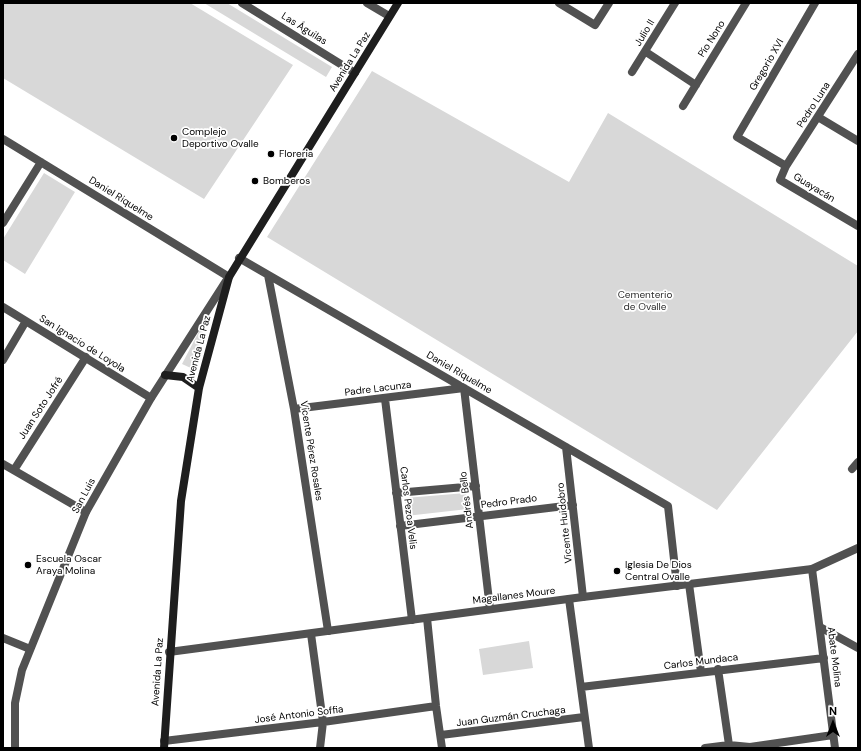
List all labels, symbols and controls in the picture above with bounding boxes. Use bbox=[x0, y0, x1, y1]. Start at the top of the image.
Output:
street label: Las Águilas bbox=[279, 10, 329, 48]
street label: Julio II bbox=[632, 18, 658, 48]
street label: Pío Nono bbox=[696, 18, 728, 60]
street label: Avenida La Paz bbox=[327, 30, 373, 94]
street label: Gregorio XVI bbox=[747, 37, 787, 93]
street label: Pedro Luna bbox=[795, 80, 833, 130]
place label: Complejo Deportivo Ovalle bbox=[182, 126, 259, 150]
marker: Complejo Deportivo Ovalle bbox=[169, 133, 179, 143]
place label: Floreria bbox=[279, 148, 313, 160]
marker: Floreria bbox=[266, 149, 276, 159]
street label: Guayacán bbox=[791, 171, 837, 205]
street label: Daniel Riquelme bbox=[86, 174, 156, 224]
place label: Bomberos bbox=[263, 175, 310, 187]
marker: Bomberos bbox=[250, 176, 260, 186]
park label: Cementerio de Ovalle bbox=[618, 289, 672, 312]
street label: San Ignacio de Loyola bbox=[37, 313, 127, 375]
street label: Avenida La Paz bbox=[184, 314, 214, 384]
street label: Daniel Riquelme bbox=[424, 349, 494, 397]
street label: Juan Soto Jofré bbox=[16, 375, 66, 441]
street label: Padre Lacunza bbox=[344, 379, 412, 399]
street label: Vicente Pérez Rosales bbox=[297, 400, 325, 502]
street label: Carlos Pezoa Velis bbox=[397, 466, 419, 550]
street label: Andrés Bello bbox=[458, 471, 476, 529]
street label: San Luis bbox=[70, 476, 98, 516]
street label: Vicente Huidobro bbox=[555, 482, 575, 564]
street label: Pedro Prado bbox=[480, 493, 538, 511]
place label: Escuela Oscar Araya Molina bbox=[36, 553, 102, 576]
place label: Iglesia De Dios Central Ovalle bbox=[625, 559, 692, 582]
marker: Escuela Oscar Araya Molina bbox=[23, 560, 33, 570]
marker: Iglesia De Dios Central Ovalle bbox=[612, 566, 622, 576]
street label: Magallanes Moure bbox=[472, 585, 556, 607]
street label: Abate Molina bbox=[824, 626, 844, 688]
street label: Avenida La Paz bbox=[150, 638, 166, 706]
street label: Carlos Mundaca bbox=[663, 651, 739, 673]
north arrow bbox=[813, 703, 853, 743]
street label: José Antonio Soffia bbox=[254, 704, 344, 726]
street label: Juan Guzmán Cruchaga bbox=[456, 704, 566, 730]
text: N bbox=[829, 704, 837, 718]

